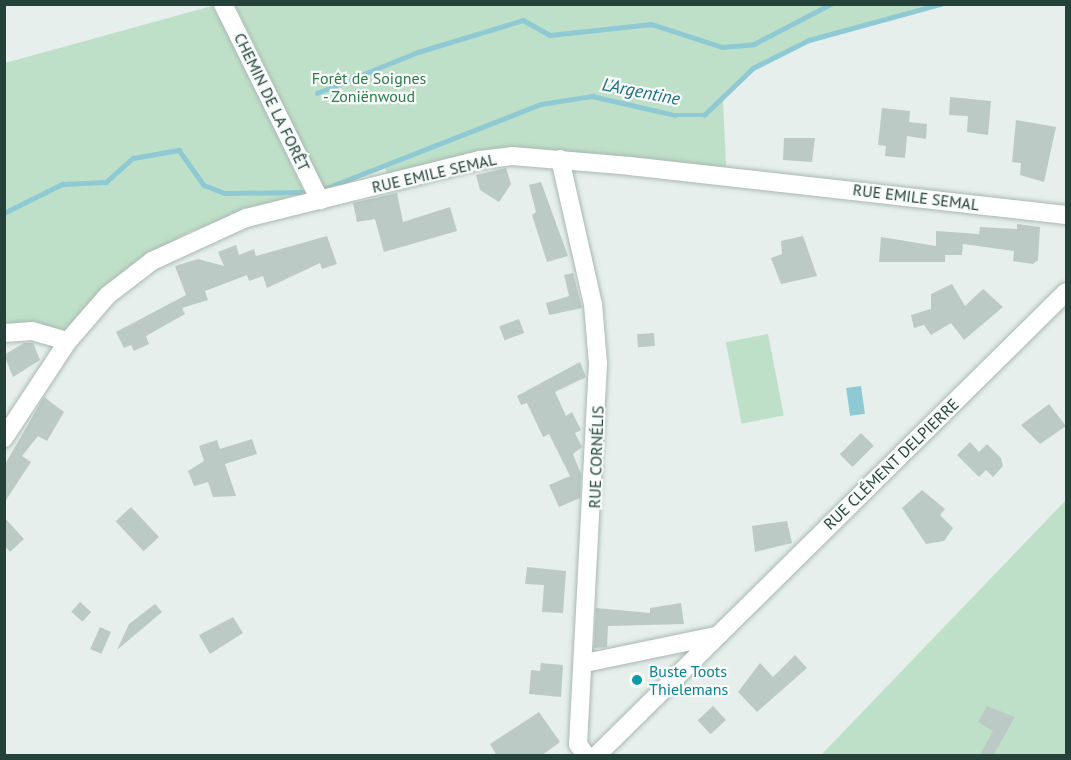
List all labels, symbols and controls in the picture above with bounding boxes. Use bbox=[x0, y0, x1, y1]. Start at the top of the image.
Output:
street label: CHEMIN DE LA FORÊT bbox=[230, 29, 314, 175]
park label: Forêt de Soignes - Zoniënwoud bbox=[312, 68, 426, 106]
water label: L'Argentine bbox=[600, 74, 682, 110]
street label: RUE EMILE SEMAL bbox=[370, 149, 498, 197]
street label: RUE EMILE SEMAL bbox=[852, 180, 980, 214]
street label: RUE CLÉMENT DELPIERRE bbox=[819, 394, 963, 534]
street label: RUE CORNÉLIS bbox=[585, 405, 607, 509]
place label: Buste Toots Thielemans bbox=[649, 661, 728, 699]
marker: Buste Toots Thielemans bbox=[630, 673, 644, 687]

